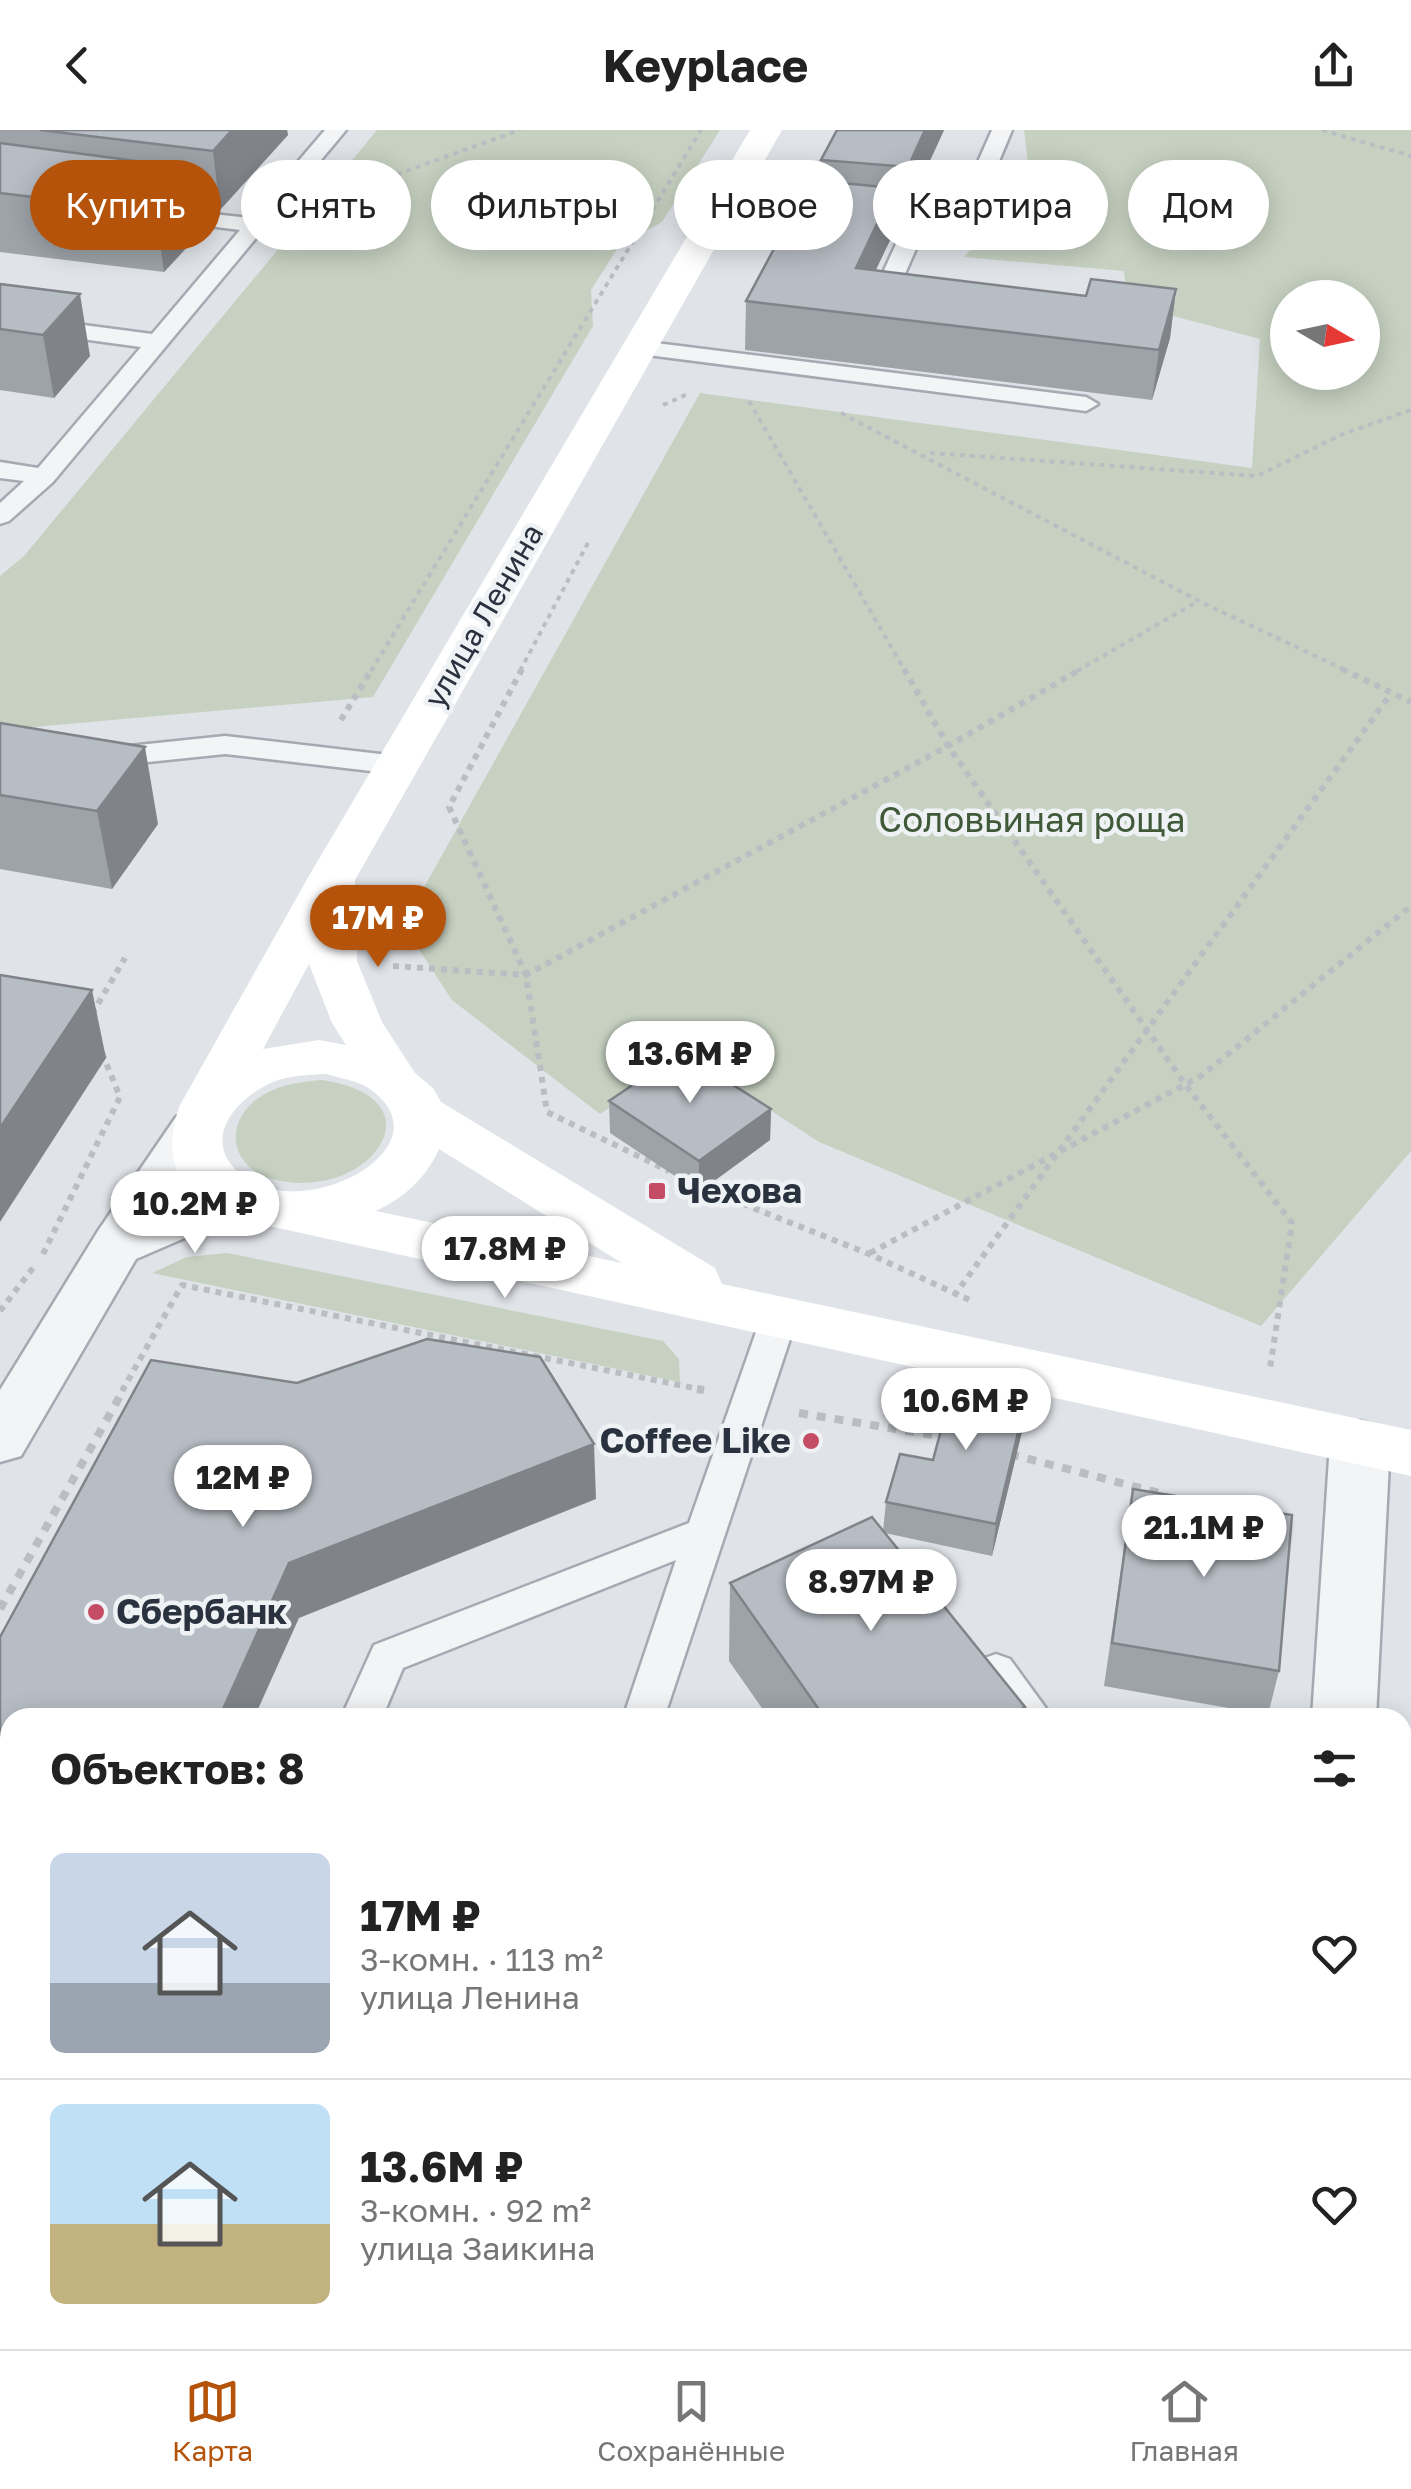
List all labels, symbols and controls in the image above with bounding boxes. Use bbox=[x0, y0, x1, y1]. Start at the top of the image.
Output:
icon: back bbox=[50, 38, 105, 93]
text: Keyplace bbox=[603, 38, 808, 92]
icon: share bbox=[1306, 38, 1361, 93]
chip: Купить bbox=[30, 160, 221, 250]
chip: Снять bbox=[241, 160, 411, 250]
chip: Фильтры bbox=[431, 160, 654, 250]
chip: Новое bbox=[674, 160, 853, 250]
chip: Квартира bbox=[873, 160, 1108, 250]
chip: Дом bbox=[1128, 160, 1269, 250]
north arrow bbox=[1270, 280, 1380, 390]
map controls bbox=[1270, 280, 1380, 390]
street label: улица Ленина bbox=[416, 517, 550, 714]
park label: Соловьиная роща bbox=[878, 798, 1186, 840]
pin: 17M ₽ bbox=[308, 885, 448, 970]
text: 17M ₽ bbox=[332, 898, 424, 936]
pin: 13.6M ₽ bbox=[598, 1021, 782, 1106]
text: 13.6M ₽ bbox=[628, 1034, 752, 1072]
place label: Чехова bbox=[677, 1169, 802, 1211]
pin: 10.2M ₽ bbox=[103, 1171, 287, 1256]
marker: Чехова bbox=[646, 1180, 668, 1202]
text: 10.2M ₽ bbox=[132, 1184, 258, 1222]
pin: 17.8M ₽ bbox=[413, 1216, 597, 1301]
text: 17.8M ₽ bbox=[444, 1229, 566, 1267]
pin: 10.6M ₽ bbox=[874, 1368, 1058, 1453]
text: 10.6M ₽ bbox=[903, 1381, 1029, 1419]
place label: Coffee Like bbox=[599, 1419, 791, 1461]
marker: Coffee Like bbox=[800, 1430, 822, 1452]
pin: 12M ₽ bbox=[173, 1445, 313, 1530]
text: 12M ₽ bbox=[196, 1458, 290, 1496]
pin: 21.1M ₽ bbox=[1112, 1495, 1296, 1580]
text: 21.1M ₽ bbox=[1144, 1508, 1264, 1546]
pin: 8.97M ₽ bbox=[779, 1549, 963, 1634]
text: 8.97M ₽ bbox=[808, 1562, 934, 1600]
place label: Сбербанк bbox=[116, 1590, 287, 1632]
marker: Сбербанк bbox=[85, 1601, 107, 1623]
icon: filters bbox=[1307, 1741, 1362, 1796]
text: Объектов: 8 bbox=[50, 1743, 305, 1793]
text: 17M ₽ bbox=[360, 1890, 481, 1940]
icon: home bbox=[130, 1893, 250, 2013]
icon: heart bbox=[1307, 1926, 1362, 1981]
text: 3-комн. · 113 m² bbox=[360, 1940, 603, 1978]
text: улица Ленина bbox=[360, 1978, 580, 2016]
text: 13.6M ₽ bbox=[360, 2141, 524, 2191]
icon: home bbox=[130, 2144, 250, 2264]
icon: heart bbox=[1307, 2177, 1362, 2232]
text: 3-комн. · 92 m² bbox=[360, 2191, 591, 2229]
text: улица Заикина bbox=[360, 2229, 595, 2267]
tab: Карта bbox=[172, 2374, 253, 2467]
tab: Сохранённые bbox=[597, 2374, 785, 2467]
tab: Главная bbox=[1129, 2374, 1239, 2467]

